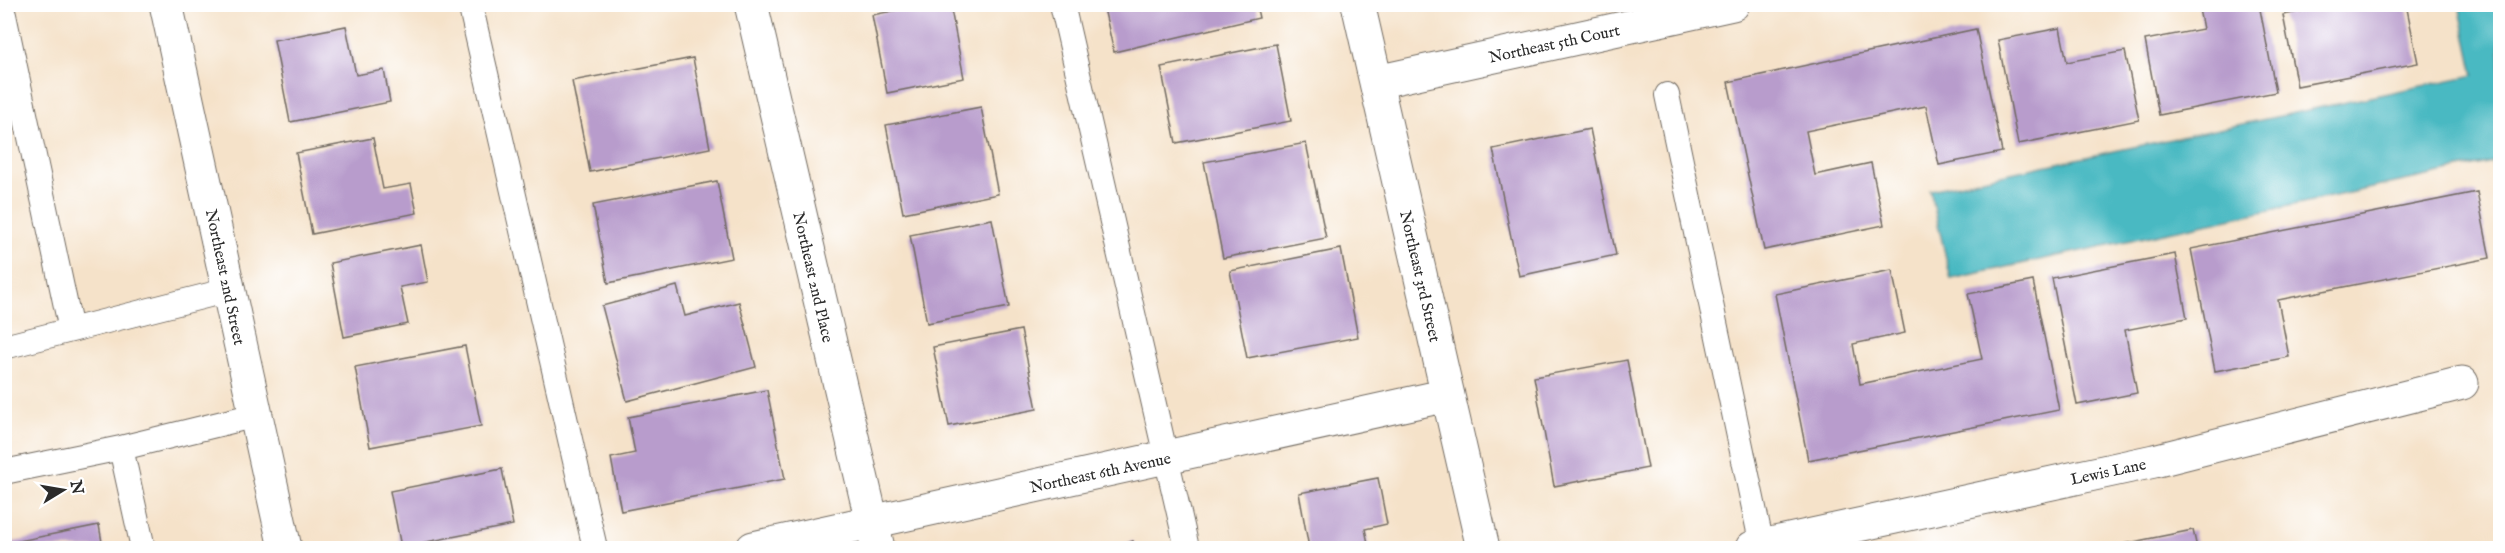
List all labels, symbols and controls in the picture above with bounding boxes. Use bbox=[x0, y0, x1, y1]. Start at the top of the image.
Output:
street label: Northeast 5th Court bbox=[1487, 21, 1622, 69]
street label: Northeast 2nd Street bbox=[200, 208, 248, 348]
street label: Northeast 3rd Street bbox=[1394, 209, 1444, 345]
street label: Northeast 2nd Place bbox=[787, 210, 837, 345]
street label: Northeast 6th Avenue bbox=[1028, 449, 1173, 499]
street label: Lewis Lane bbox=[2069, 455, 2148, 491]
north arrow bbox=[33, 460, 93, 520]
text: N bbox=[64, 478, 87, 496]

